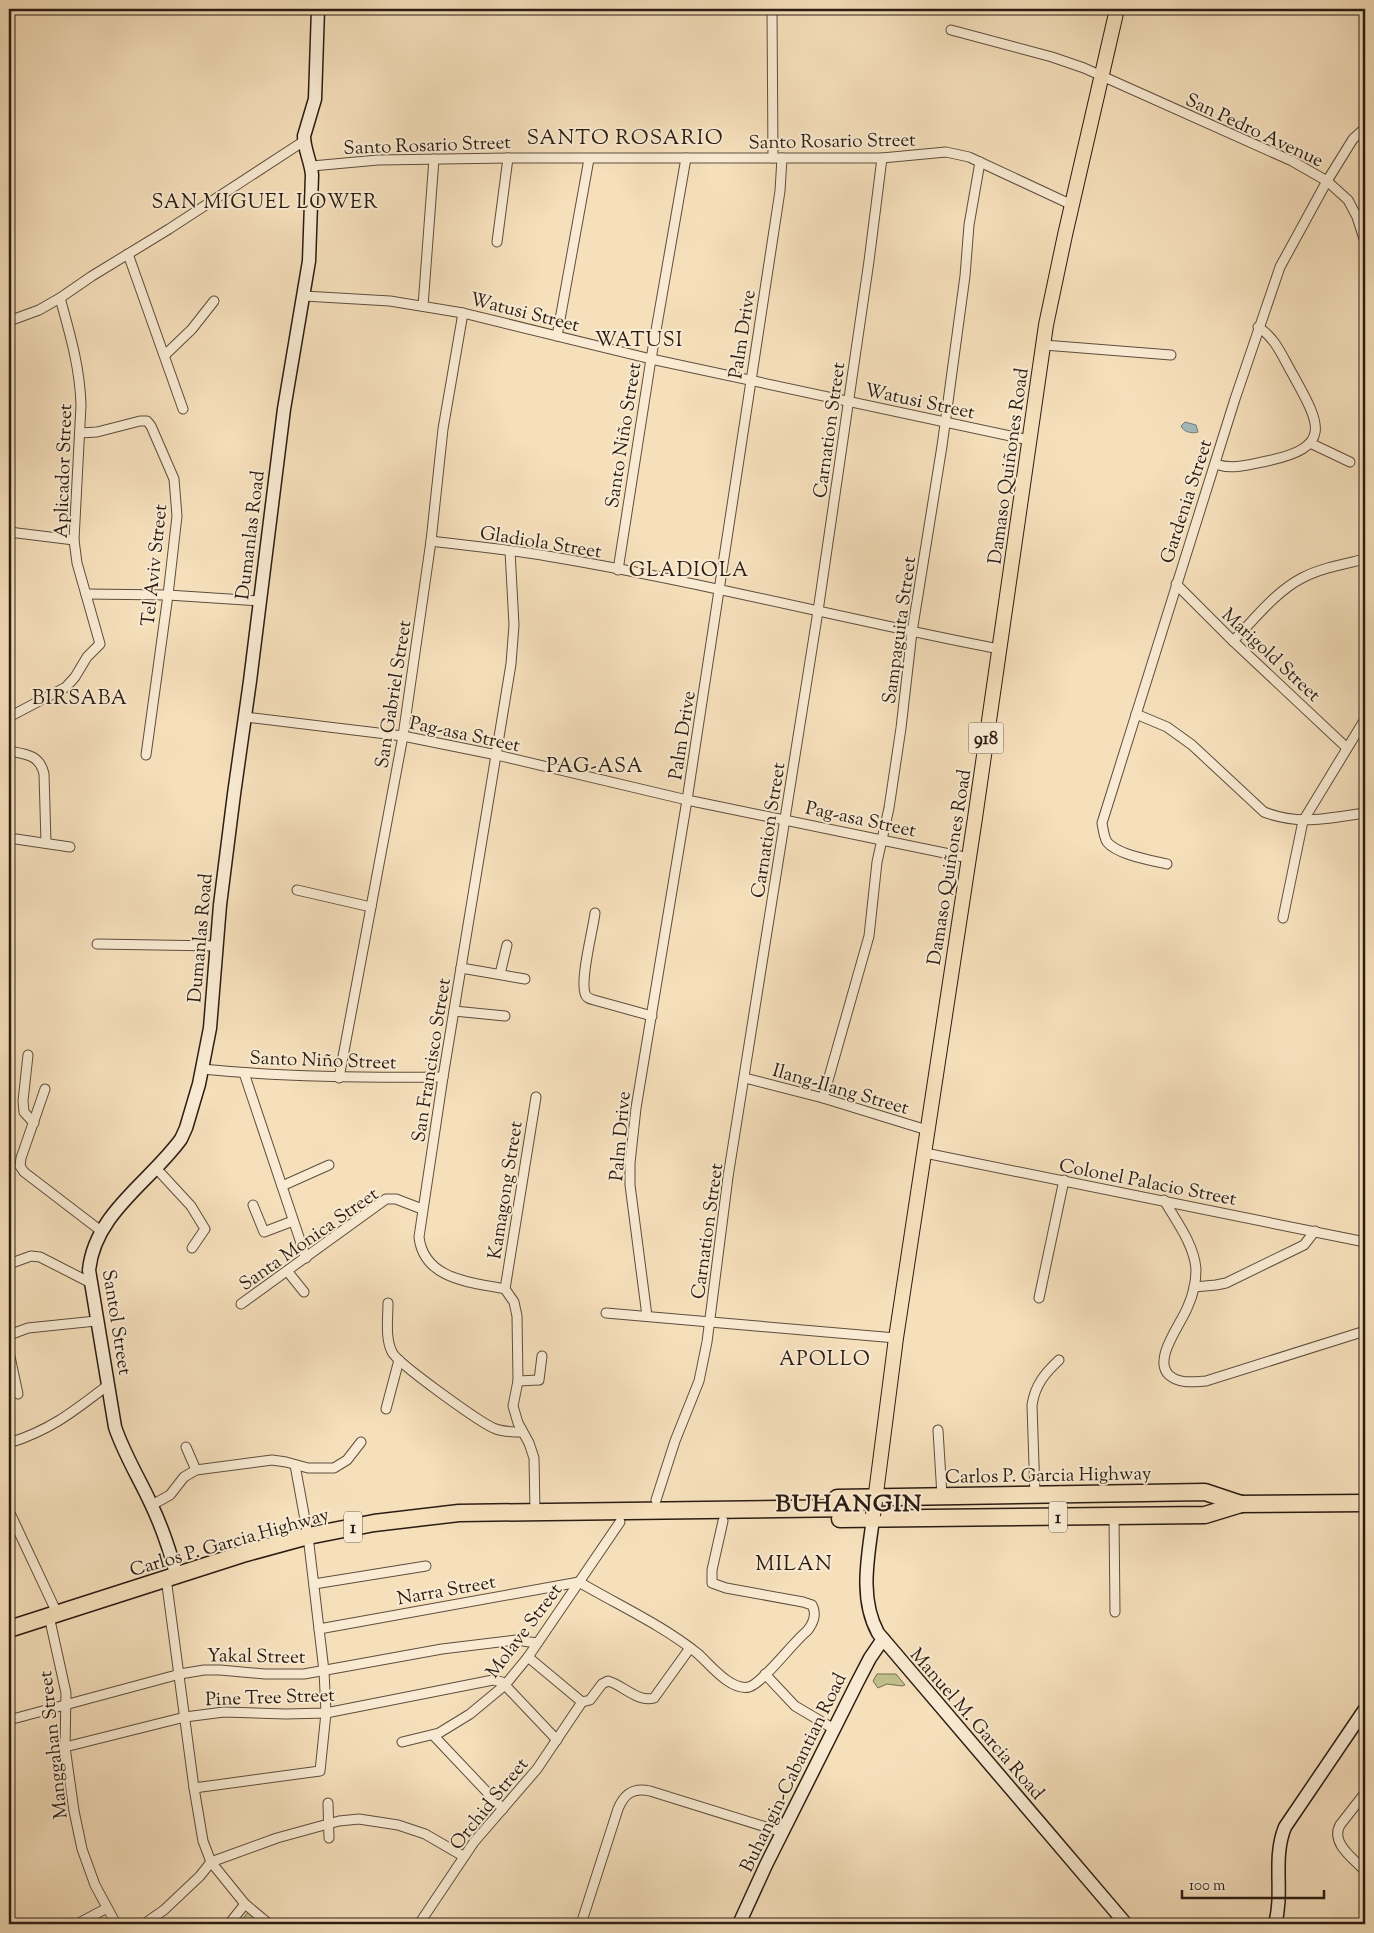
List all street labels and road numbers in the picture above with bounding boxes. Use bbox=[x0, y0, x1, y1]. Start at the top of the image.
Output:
street label: San Pedro Avenue bbox=[1180, 87, 1328, 175]
street label: Santo Rosario Street bbox=[748, 128, 916, 157]
street label: Santo Rosario Street bbox=[343, 130, 512, 163]
street label: Watusi Street bbox=[467, 287, 582, 340]
street label: Palm Drive bbox=[723, 288, 764, 381]
street label: Santo Niño Street bbox=[600, 360, 649, 510]
street label: Carnation Street bbox=[808, 360, 853, 500]
street label: Damaso Quiñones Road bbox=[982, 366, 1037, 566]
street label: Watusi Street bbox=[862, 378, 978, 427]
street label: Aplicador Street bbox=[49, 403, 80, 539]
street label: Gardenia Street bbox=[1155, 436, 1220, 567]
street label: Dumanlas Road bbox=[230, 469, 273, 601]
street label: Tel Aviv Street bbox=[136, 502, 175, 628]
street label: Gladiola Street bbox=[478, 521, 604, 566]
street label: Sampaguita Street bbox=[877, 554, 924, 706]
street label: Marigold Street bbox=[1215, 603, 1326, 709]
street label: San Gabriel Street bbox=[369, 618, 420, 770]
street label: Palm Drive bbox=[663, 689, 704, 782]
street label: Pag-asa Street bbox=[407, 711, 523, 760]
road number: 918 bbox=[968, 722, 1004, 754]
street label: Carnation Street bbox=[745, 760, 794, 900]
street label: Damaso Quiñones Road bbox=[922, 767, 979, 967]
street label: Pag-asa Street bbox=[803, 796, 919, 845]
street label: Dumanlas Road bbox=[182, 872, 221, 1004]
street label: San Francisco Street bbox=[406, 976, 459, 1145]
street label: Santo Niño Street bbox=[249, 1045, 397, 1078]
street label: Ilang-Ilang Street bbox=[769, 1058, 912, 1123]
street label: Palm Drive bbox=[604, 1090, 639, 1182]
street label: Kamagong Street bbox=[482, 1119, 531, 1262]
street label: Colonel Palacio Street bbox=[1057, 1153, 1239, 1214]
street label: Carnation Street bbox=[686, 1161, 731, 1301]
street label: Santa Monica Street bbox=[234, 1181, 385, 1298]
street label: Santol Street bbox=[94, 1268, 137, 1378]
street label: Carlos P. Garcia Highway bbox=[945, 1461, 1152, 1492]
road number: 1 bbox=[1049, 1501, 1067, 1532]
street label: Carlos P. Garcia Highway bbox=[127, 1502, 333, 1585]
road number: 1 bbox=[344, 1511, 362, 1542]
street label: Narra Street bbox=[395, 1569, 498, 1613]
street label: Molave Street bbox=[480, 1578, 570, 1685]
street label: Yakal Street bbox=[206, 1643, 306, 1672]
street label: Manuel M. Garcia Road bbox=[903, 1643, 1050, 1807]
street label: Manggahan Street bbox=[33, 1669, 76, 1820]
street label: Buhangin-Cabantian Road bbox=[734, 1669, 854, 1877]
street label: Pine Tree Street bbox=[205, 1683, 336, 1714]
street label: Orchid Street bbox=[444, 1752, 536, 1857]

